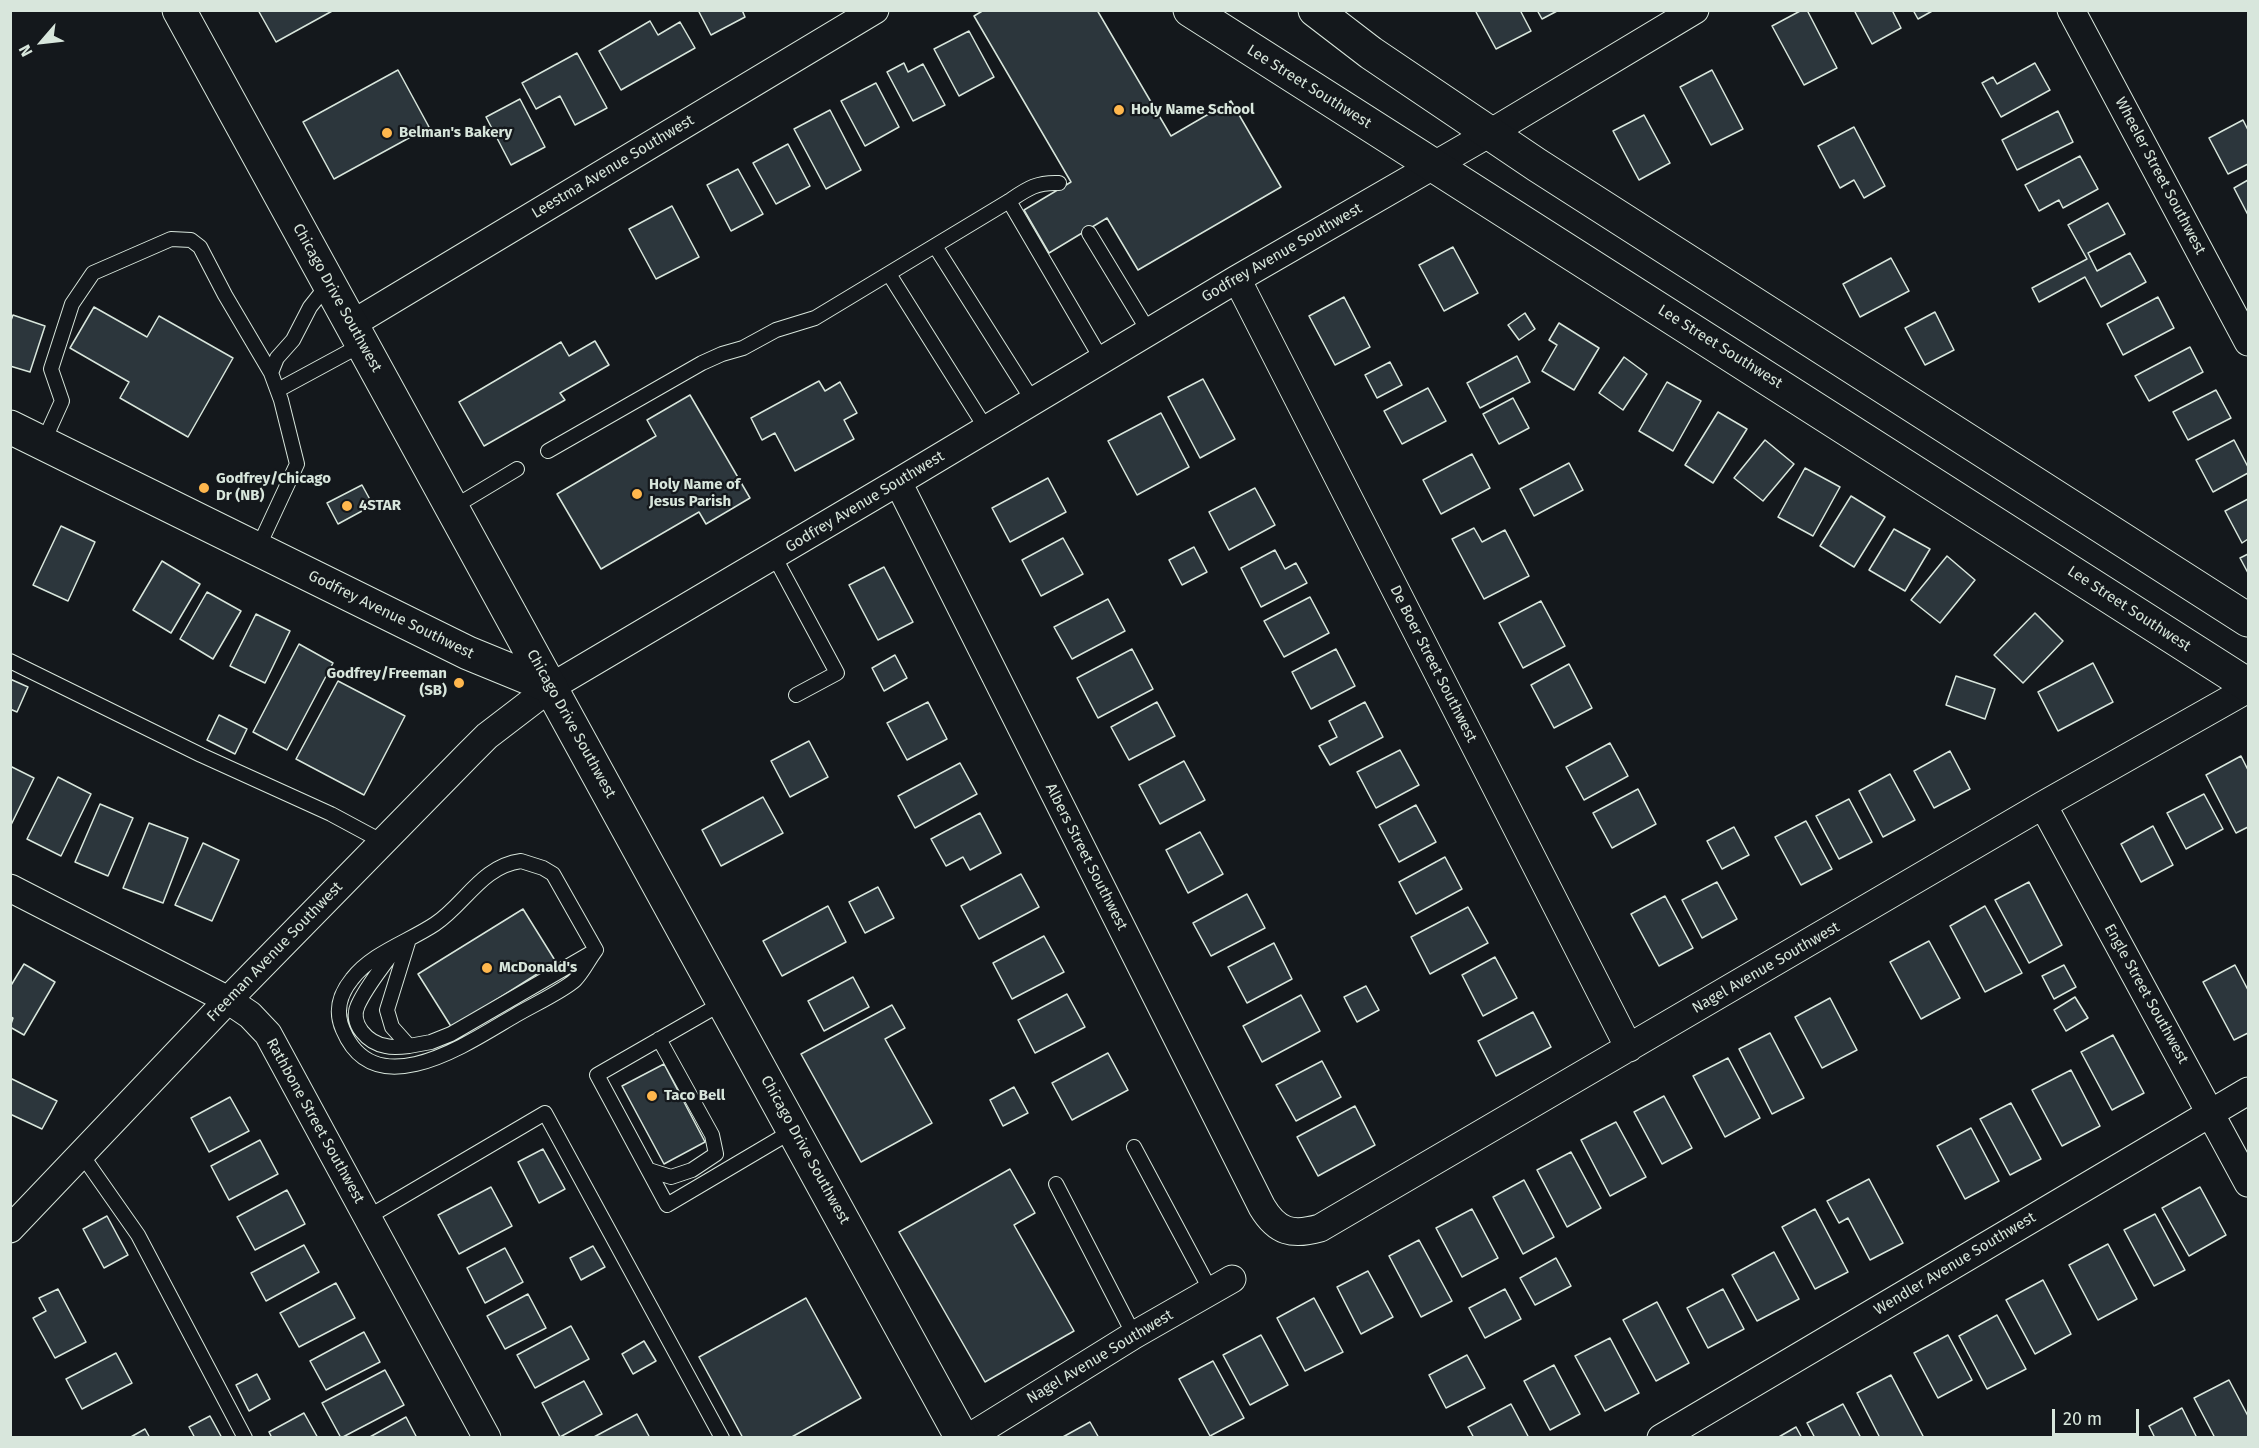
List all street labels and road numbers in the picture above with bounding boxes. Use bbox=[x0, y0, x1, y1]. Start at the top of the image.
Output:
street label: Lee Street Southwest bbox=[1243, 41, 1375, 133]
street label: Wheeler Street Southwest bbox=[2111, 94, 2209, 258]
street label: Leestma Avenue Southwest bbox=[529, 111, 697, 223]
street label: Godfrey Avenue Southwest bbox=[1199, 200, 1365, 306]
street label: Chicago Drive Southwest bbox=[289, 221, 385, 375]
street label: Lee Street Southwest bbox=[1654, 301, 1786, 393]
street label: Godfrey Avenue Southwest bbox=[782, 447, 948, 557]
street label: Lee Street Southwest bbox=[2064, 562, 2194, 656]
street label: Godfrey Avenue Southwest bbox=[305, 567, 477, 663]
street label: De Boer Street Southwest bbox=[1386, 583, 1480, 745]
street label: Chicago Drive Southwest bbox=[523, 647, 619, 801]
street label: Albers Street Southwest bbox=[1041, 781, 1131, 933]
street label: Freeman Avenue Southwest bbox=[203, 878, 347, 1026]
street label: Nagel Avenue Southwest bbox=[1689, 918, 1843, 1018]
street label: Engle Street Southwest bbox=[2100, 921, 2192, 1067]
street label: Rathbone Street Southwest bbox=[262, 1035, 368, 1207]
street label: Chicago Drive Southwest bbox=[757, 1073, 853, 1227]
street label: Wendler Avenue Southwest bbox=[1871, 1209, 2039, 1319]
street label: Nagel Avenue Southwest bbox=[1024, 1306, 1176, 1408]

